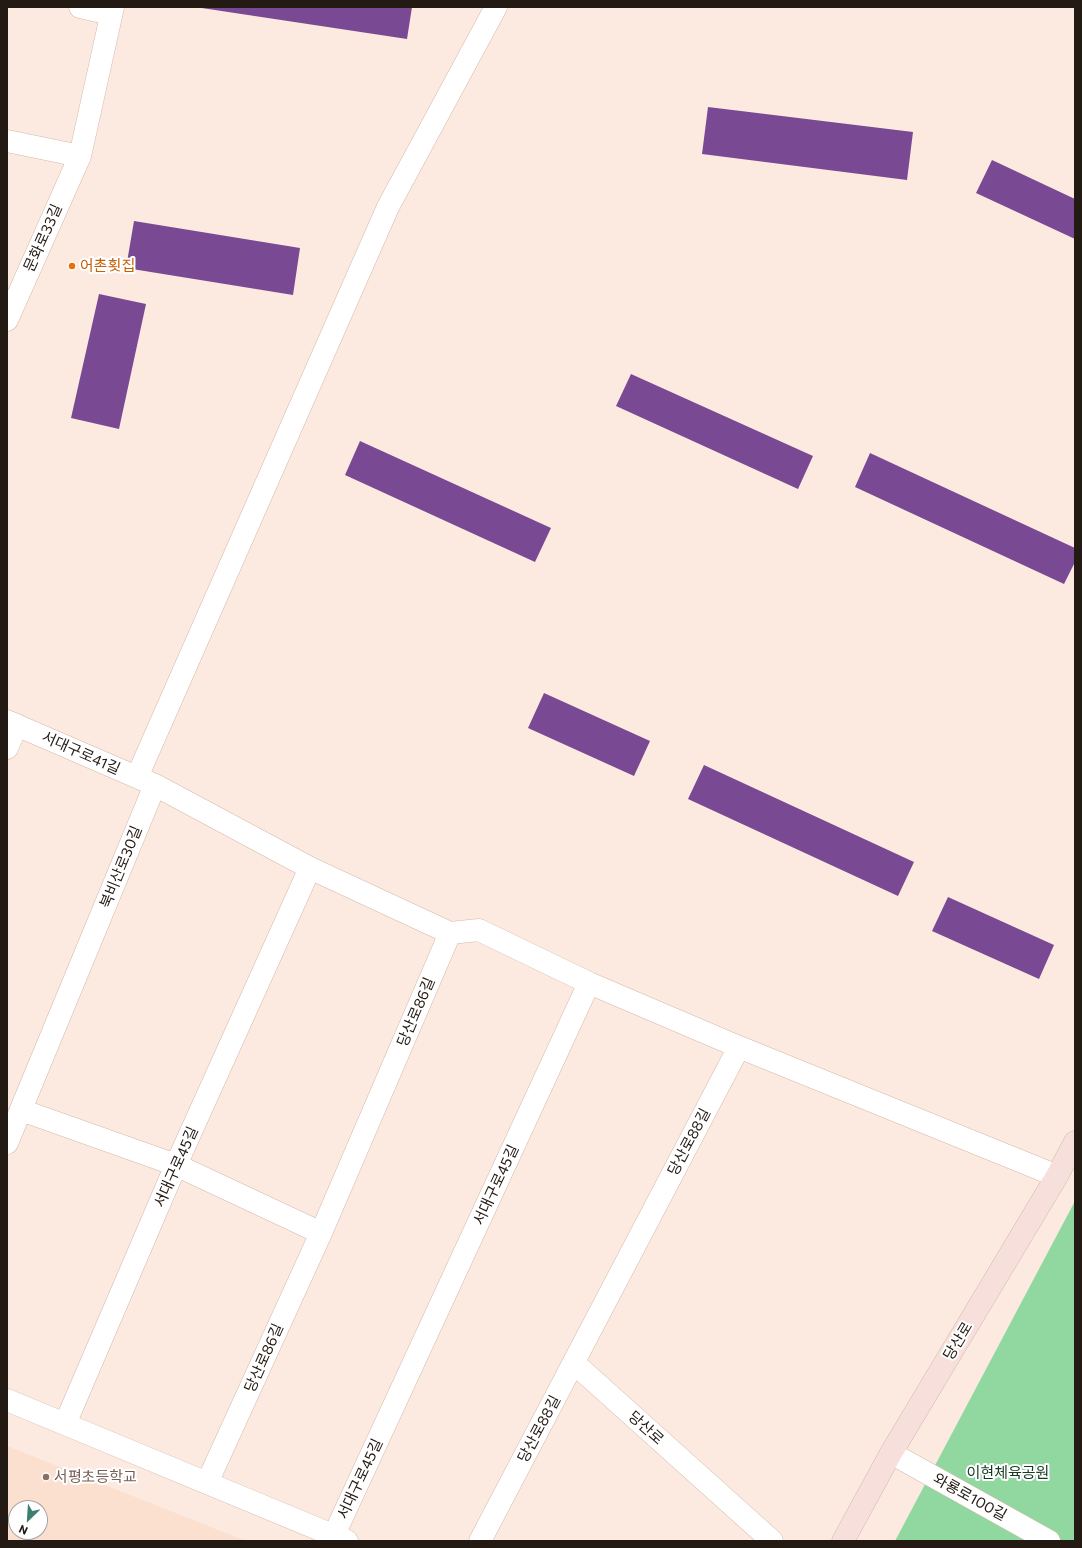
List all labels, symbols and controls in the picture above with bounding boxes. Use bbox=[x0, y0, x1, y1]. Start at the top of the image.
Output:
street label: 문화로33길 bbox=[20, 201, 66, 275]
place label: 어촌횟집 bbox=[80, 257, 135, 275]
marker: 어촌횟집 bbox=[67, 261, 77, 271]
street label: 서대구로41길 bbox=[39, 728, 123, 778]
street label: 북비산로30길 bbox=[96, 823, 146, 911]
street label: 당산로86길 bbox=[393, 975, 439, 1049]
street label: 당산로88길 bbox=[664, 1105, 714, 1179]
street label: 서대구로45길 bbox=[150, 1124, 202, 1210]
street label: 서대구로45길 bbox=[470, 1142, 522, 1228]
street label: 당산로 bbox=[940, 1319, 976, 1363]
street label: 당산로86길 bbox=[241, 1321, 287, 1395]
street label: 당산로88길 bbox=[514, 1392, 564, 1466]
street label: 당산로 bbox=[625, 1407, 667, 1449]
street label: 서대구로45길 bbox=[334, 1436, 386, 1522]
park label: 이현체육공원 bbox=[967, 1464, 1049, 1482]
place label: 서평초등학교 bbox=[54, 1468, 137, 1486]
street label: 와룡로100길 bbox=[930, 1469, 1010, 1525]
marker: 서평초등학교 bbox=[41, 1472, 51, 1482]
north arrow bbox=[8, 1500, 48, 1540]
text: N bbox=[17, 1523, 30, 1538]

